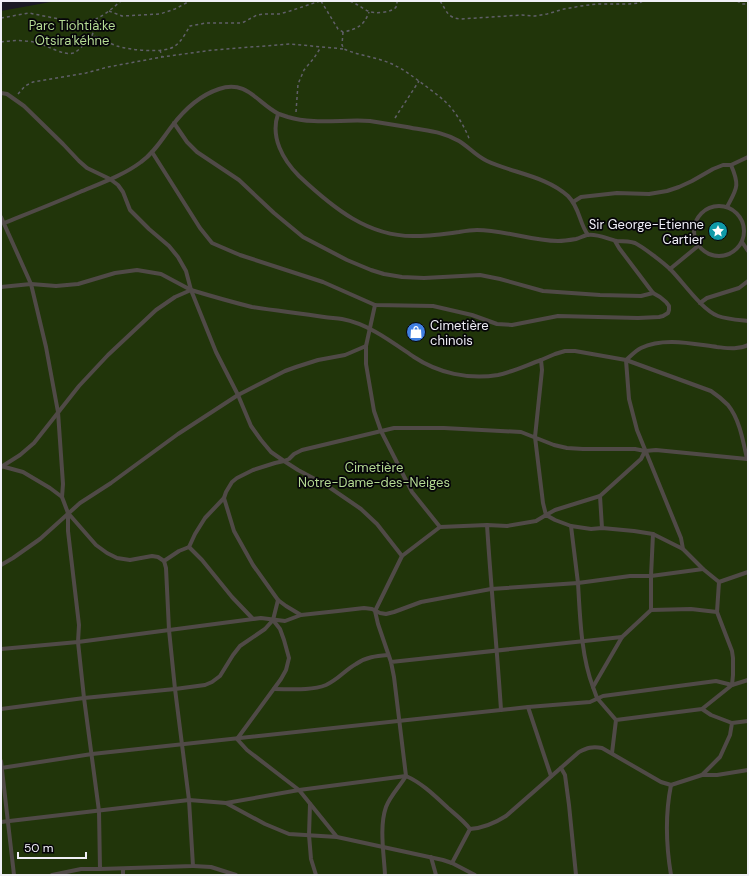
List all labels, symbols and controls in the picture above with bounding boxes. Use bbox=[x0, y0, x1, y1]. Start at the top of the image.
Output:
park label: Parc Tiohtià:ke Otsira'kéhne bbox=[29, 17, 115, 49]
place label: Sir George-Etienne Cartier bbox=[589, 216, 704, 248]
place icon: Sir George-Etienne Cartier bbox=[707, 220, 729, 242]
place label: Cimetière chinois bbox=[430, 317, 489, 349]
shop icon: Cimetière chinois bbox=[405, 321, 427, 343]
park label: Cimetière Notre-Dame-des-Neiges bbox=[298, 459, 450, 491]
scale bar bbox=[18, 834, 86, 860]
text: 50 m bbox=[24, 840, 53, 856]

